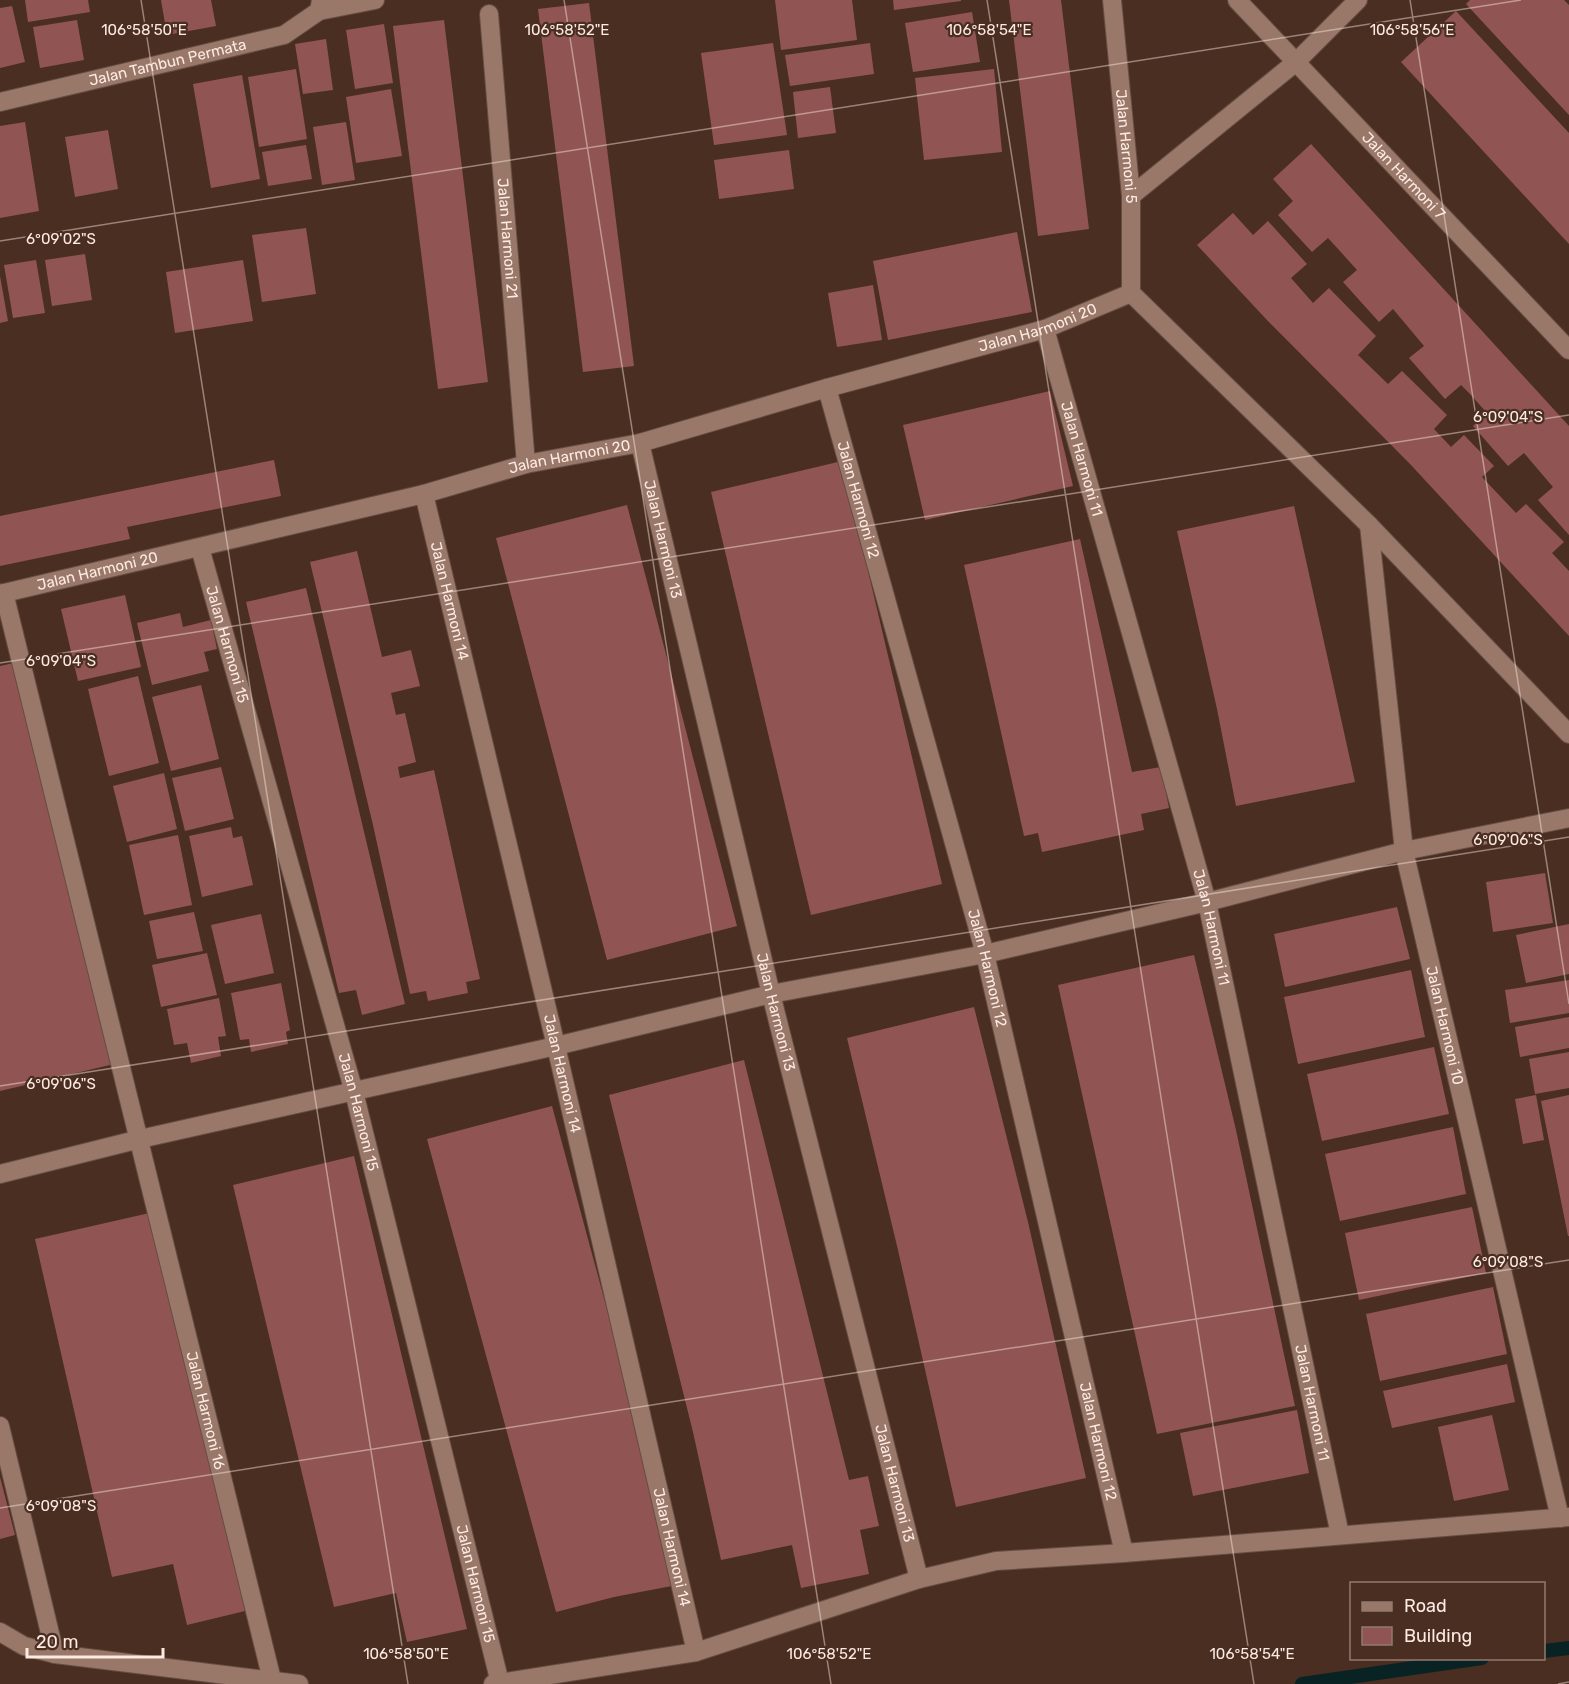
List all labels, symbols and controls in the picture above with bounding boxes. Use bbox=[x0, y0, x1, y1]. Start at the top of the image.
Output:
text: 106°58'50"E bbox=[101, 21, 187, 39]
text: 106°58'52"E bbox=[525, 21, 609, 39]
text: 106°58'54"E bbox=[946, 21, 1032, 39]
text: 106°58'56"E bbox=[1370, 21, 1454, 39]
street label: Jalan Tambun Permata bbox=[87, 35, 248, 90]
street label: Jalan Harmoni 5 bbox=[1112, 88, 1140, 203]
street label: Jalan Harmoni 7 bbox=[1358, 128, 1449, 223]
street label: Jalan Harmoni 21 bbox=[494, 177, 521, 299]
text: 6°09'02"S bbox=[26, 230, 96, 248]
street label: Jalan Harmoni 20 bbox=[976, 299, 1099, 356]
street label: Jalan Harmoni 11 bbox=[1057, 399, 1106, 518]
text: 6°09'04"S bbox=[1473, 408, 1543, 426]
street label: Jalan Harmoni 20 bbox=[506, 436, 632, 478]
street label: Jalan Harmoni 12 bbox=[833, 439, 883, 560]
street label: Jalan Harmoni 13 bbox=[640, 478, 686, 600]
street label: Jalan Harmoni 14 bbox=[427, 540, 472, 662]
street label: Jalan Harmoni 20 bbox=[35, 548, 160, 594]
street label: Jalan Harmoni 15 bbox=[202, 584, 252, 705]
text: 6°09'04"S bbox=[26, 652, 96, 670]
text: 6°09'06"S bbox=[1473, 831, 1543, 849]
street label: Jalan Harmoni 11 bbox=[1189, 867, 1233, 987]
street label: Jalan Harmoni 12 bbox=[964, 907, 1011, 1029]
street label: Jalan Harmoni 13 bbox=[753, 951, 799, 1073]
street label: Jalan Harmoni 10 bbox=[1422, 964, 1467, 1087]
street label: Jalan Harmoni 14 bbox=[540, 1013, 585, 1135]
street label: Jalan Harmoni 15 bbox=[334, 1051, 382, 1173]
text: 6°09'06"S bbox=[26, 1075, 96, 1093]
text: 6°09'08"S bbox=[1473, 1253, 1543, 1271]
street label: Jalan Harmoni 11 bbox=[1291, 1343, 1333, 1462]
street label: Jalan Harmoni 16 bbox=[182, 1350, 229, 1471]
street label: Jalan Harmoni 12 bbox=[1076, 1381, 1121, 1502]
street label: Jalan Harmoni 13 bbox=[871, 1422, 918, 1544]
street label: Jalan Harmoni 14 bbox=[649, 1486, 694, 1608]
text: 6°09'08"S bbox=[26, 1497, 96, 1515]
street label: Jalan Harmoni 15 bbox=[452, 1523, 499, 1645]
legend bbox=[1350, 1582, 1545, 1660]
text: Road bbox=[1404, 1595, 1447, 1617]
scale bar bbox=[27, 1621, 164, 1659]
text: Building bbox=[1404, 1625, 1472, 1647]
text: 20 m bbox=[36, 1631, 78, 1653]
text: 106°58'50"E bbox=[363, 1645, 449, 1663]
text: 106°58'52"E bbox=[787, 1645, 871, 1663]
text: 106°58'54"E bbox=[1209, 1645, 1295, 1663]

